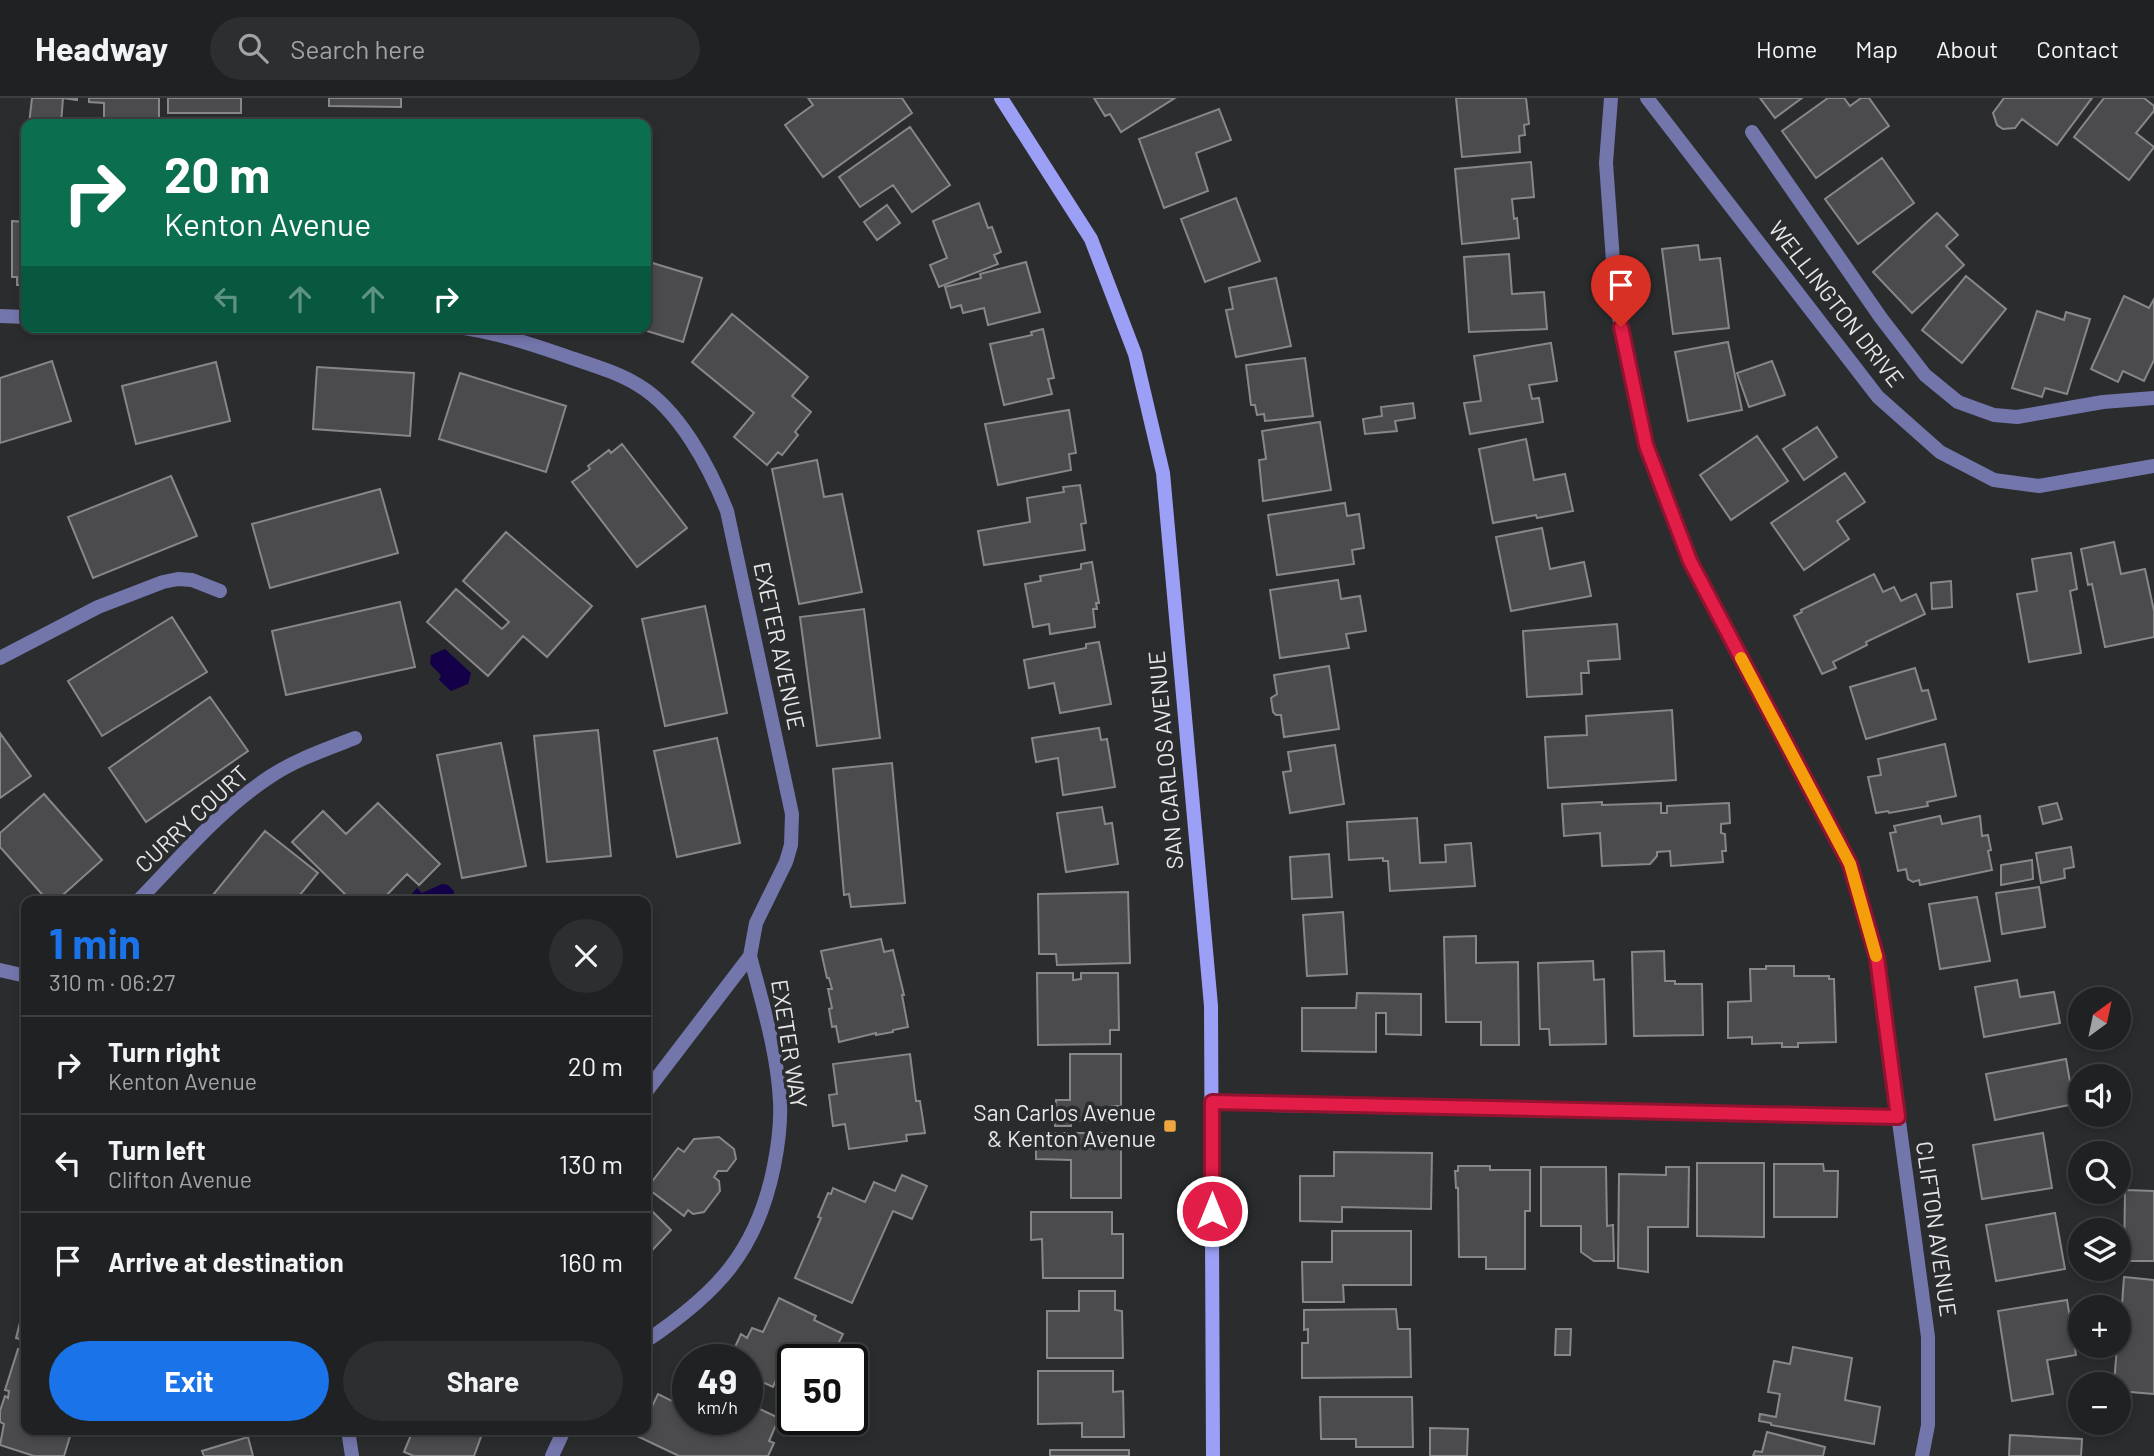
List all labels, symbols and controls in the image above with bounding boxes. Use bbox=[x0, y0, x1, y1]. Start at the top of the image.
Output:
search box bbox=[210, 17, 700, 80]
text: Headway bbox=[35, 28, 168, 68]
icon: search bbox=[234, 29, 272, 67]
text: Search here bbox=[290, 33, 425, 64]
text: Home bbox=[1756, 34, 1817, 63]
text: Map bbox=[1855, 34, 1898, 63]
text: About bbox=[1936, 34, 1998, 63]
text: Contact bbox=[2036, 34, 2119, 63]
text: 20 m bbox=[164, 144, 270, 203]
icon: right bbox=[49, 147, 140, 238]
text: Kenton Avenue bbox=[164, 204, 371, 242]
street label: WELLINGTON DRIVE bbox=[1763, 215, 1910, 392]
pin bbox=[1591, 255, 1651, 327]
icon: arrive bbox=[1602, 266, 1640, 304]
icon: left bbox=[208, 280, 246, 318]
icon: ahead bbox=[281, 280, 319, 318]
icon: ahead bbox=[354, 280, 392, 318]
icon: right bbox=[427, 280, 465, 318]
street label: EXETER AVENUE bbox=[748, 559, 811, 732]
street label: SAN CARLOS AVENUE bbox=[1142, 650, 1189, 870]
street label: CURRY COURT bbox=[129, 759, 254, 878]
text: 1 min bbox=[49, 917, 141, 967]
button: close bbox=[549, 919, 623, 993]
text: 310 m · 06:27 bbox=[49, 968, 175, 996]
street label: EXETER WAY bbox=[766, 977, 814, 1110]
north arrow bbox=[2068, 987, 2132, 1050]
map controls bbox=[2068, 987, 2131, 1435]
text: Turn right bbox=[108, 1036, 221, 1067]
icon: right bbox=[49, 1046, 87, 1084]
text: 20 m bbox=[568, 1050, 623, 1081]
button: sound bbox=[2068, 1064, 2131, 1127]
text: Kenton Avenue bbox=[108, 1067, 257, 1095]
place label: San Carlos Avenue & Kenton Avenue bbox=[973, 1098, 1156, 1152]
marker: San Carlos Avenue & Kenton Avenue bbox=[1162, 1118, 1178, 1134]
text: Turn left bbox=[108, 1134, 206, 1165]
street label: CLIFTON AVENUE bbox=[1911, 1139, 1963, 1318]
button: search bbox=[2068, 1141, 2131, 1204]
icon: left bbox=[49, 1144, 87, 1182]
text: 130 m bbox=[559, 1148, 623, 1179]
text: Clifton Avenue bbox=[108, 1165, 252, 1193]
position arrow bbox=[1175, 1174, 1249, 1248]
button: layers bbox=[2068, 1218, 2131, 1281]
icon: arrive bbox=[49, 1242, 87, 1280]
text: Arrive at destination bbox=[108, 1246, 344, 1277]
text: 160 m bbox=[559, 1246, 623, 1277]
button: + bbox=[2068, 1295, 2131, 1358]
button: Exit bbox=[49, 1341, 329, 1421]
button: Share bbox=[343, 1341, 623, 1421]
speed limit sign: 50 bbox=[777, 1344, 868, 1435]
text: 49 bbox=[698, 1359, 737, 1401]
button: − bbox=[2068, 1372, 2131, 1435]
text: km/h bbox=[697, 1396, 738, 1418]

